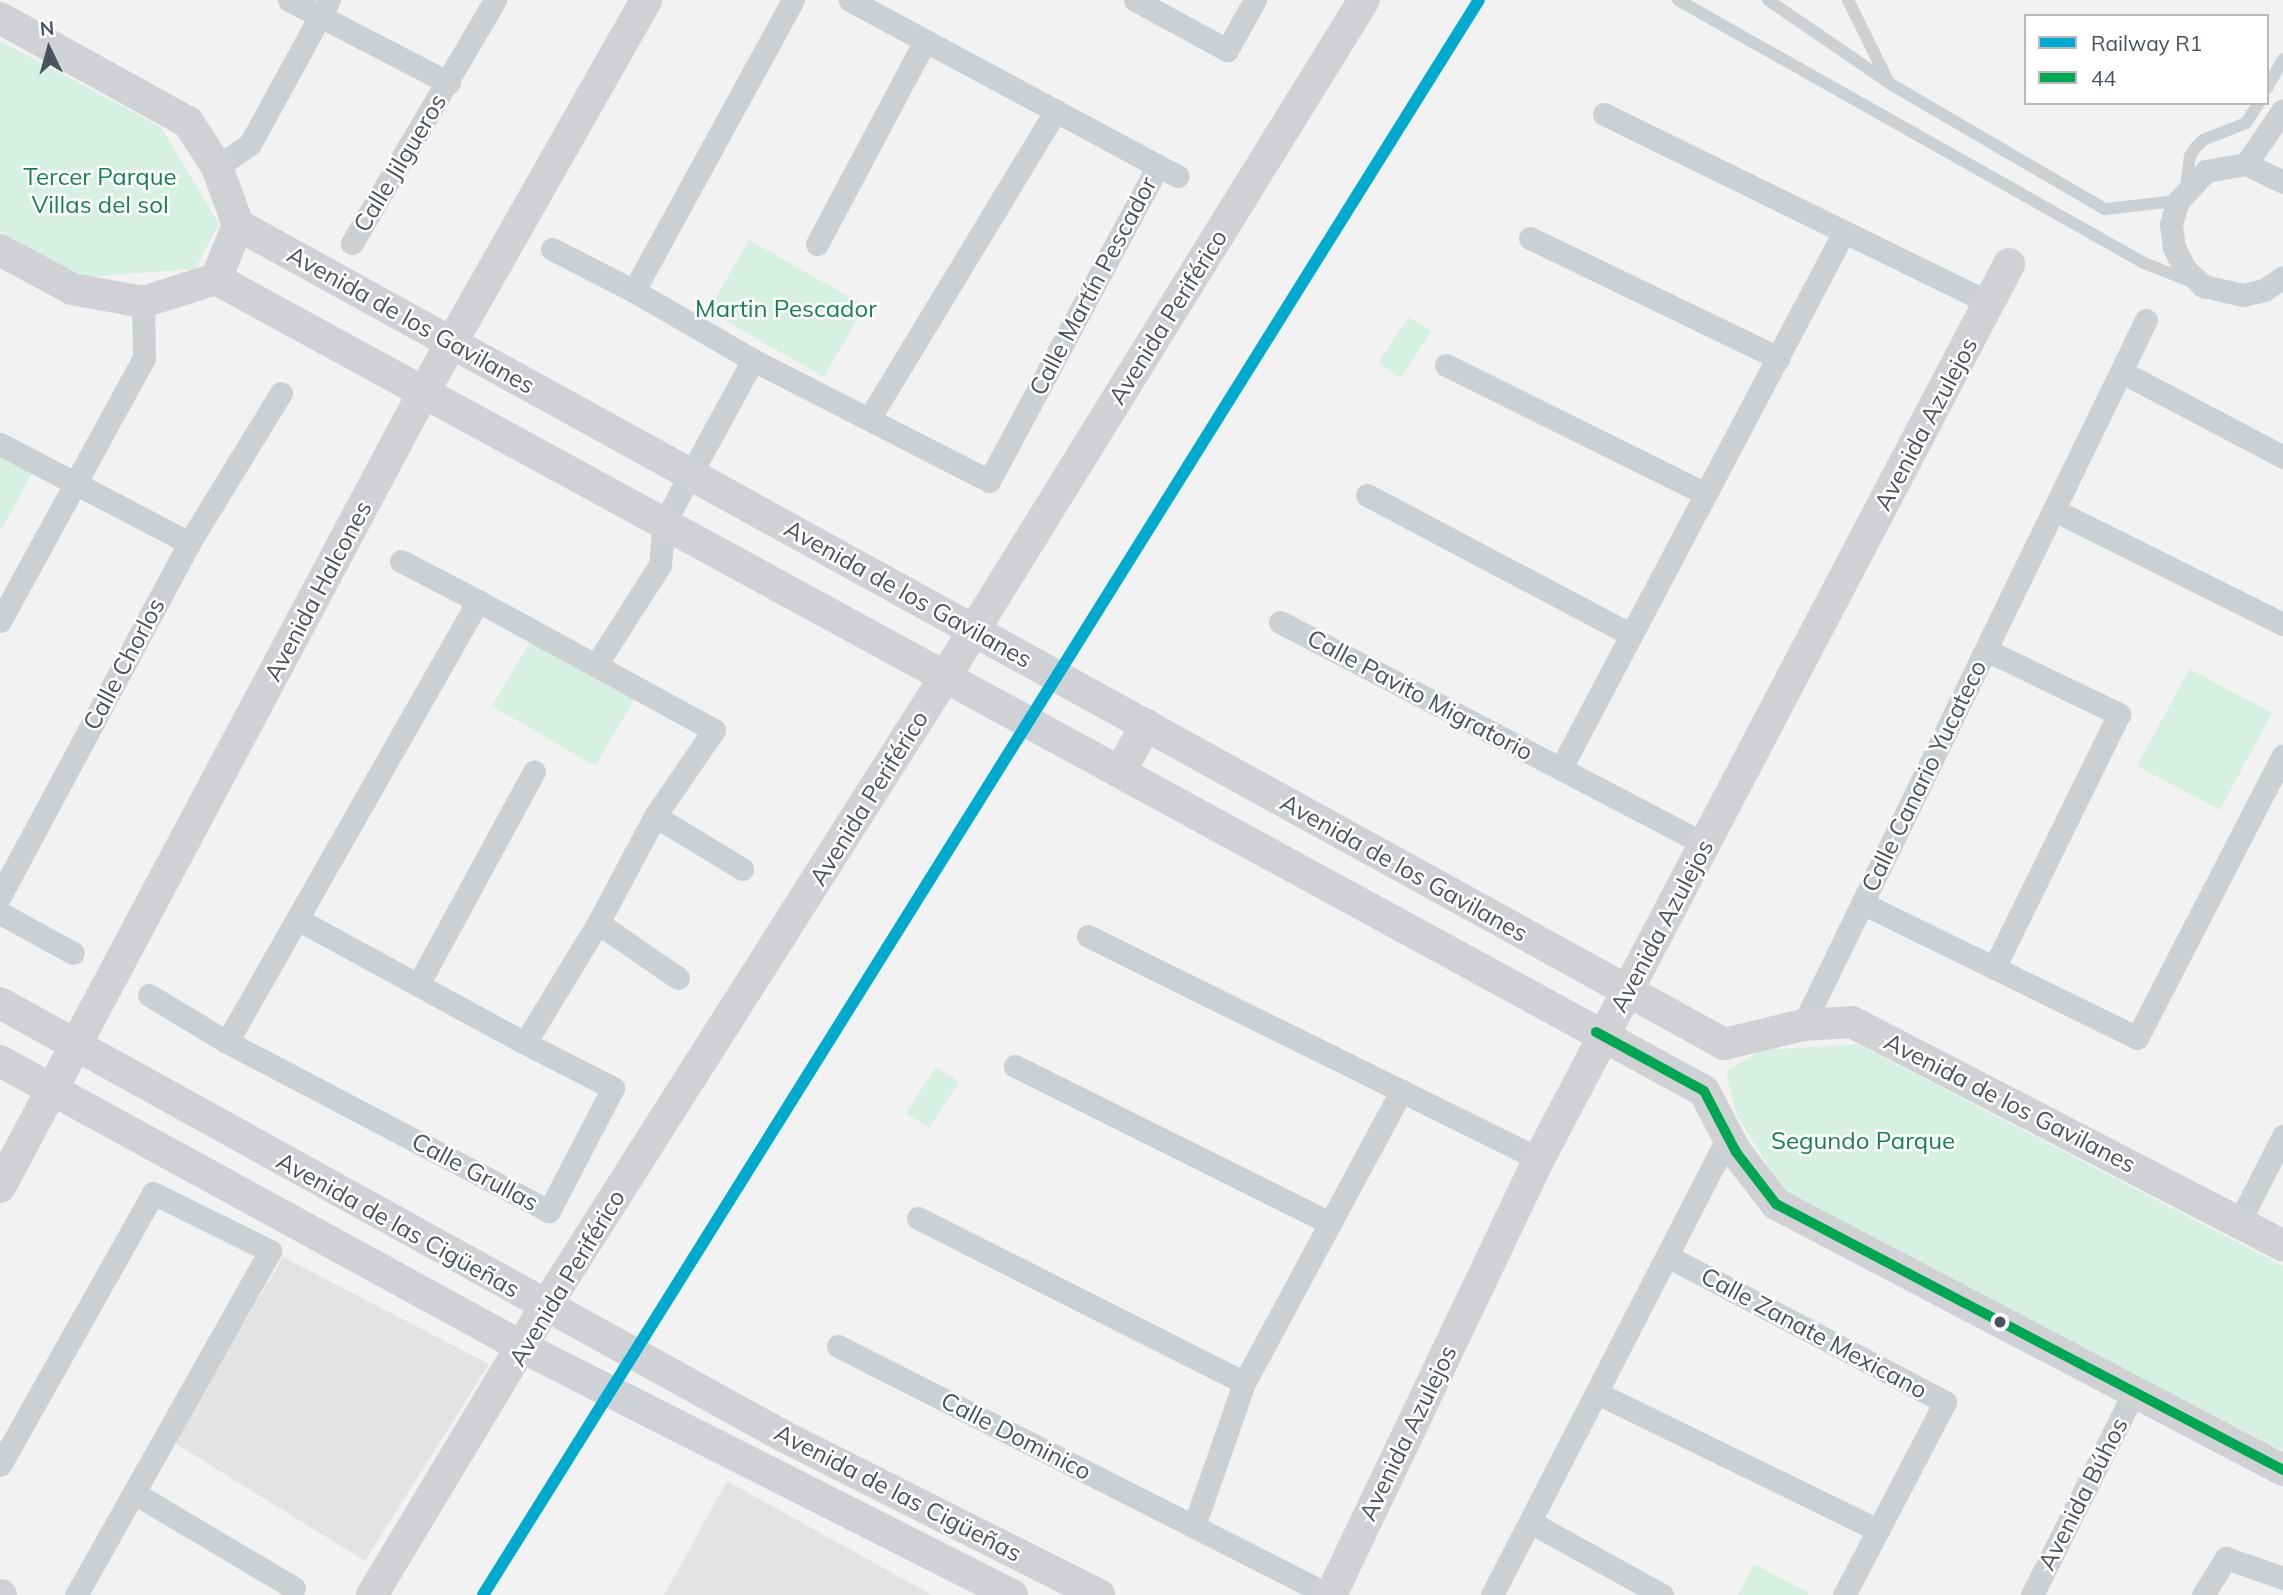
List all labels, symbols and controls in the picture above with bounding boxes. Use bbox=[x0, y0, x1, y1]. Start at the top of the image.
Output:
north arrow bbox=[14, 14, 84, 84]
legend bbox=[2024, 14, 2269, 105]
text: N bbox=[39, 16, 55, 41]
text: Railway R1 bbox=[2091, 30, 2202, 56]
text: 44 bbox=[2091, 65, 2116, 91]
street label: Calle Jilgueros bbox=[347, 89, 453, 237]
park label: Tercer Parque Villas del sol bbox=[23, 163, 177, 219]
street label: Calle Martín Pescador bbox=[1023, 172, 1163, 400]
street label: Avenida Periférico bbox=[1103, 224, 1233, 410]
street label: Avenida de los Gavilanes bbox=[282, 240, 540, 400]
park label: Martin Pescador bbox=[695, 295, 877, 323]
street label: Avenida Azulejos bbox=[1868, 333, 1984, 515]
street label: Avenida Halcones bbox=[258, 496, 378, 686]
street label: Avenida de los Gavilanes bbox=[779, 514, 1037, 674]
street label: Calle Chorlos bbox=[77, 593, 171, 735]
street label: Calle Pavito Migratorio bbox=[1302, 623, 1538, 767]
street label: Calle Canario Yucateco bbox=[1855, 656, 1993, 896]
street label: Avenida Periférico bbox=[804, 705, 934, 891]
street label: Avenida de los Gavilanes bbox=[1275, 788, 1533, 948]
street label: Avenida Azulejos bbox=[1604, 835, 1720, 1017]
street label: Avenida de los Gavilanes bbox=[1880, 1027, 2140, 1179]
street label: Calle Grullas bbox=[407, 1127, 543, 1217]
park label: Segundo Parque bbox=[1771, 1127, 1955, 1155]
street label: Avenida de las Cigüeñas bbox=[271, 1146, 525, 1304]
street label: Avenida Periférico bbox=[503, 1185, 631, 1371]
street label: Calle Zanate Mexicano bbox=[1696, 1261, 1932, 1405]
unlabelled marker bbox=[1993, 1315, 2007, 1329]
street label: Avenida Azulejos bbox=[1353, 1341, 1463, 1525]
street label: Calle Dominico bbox=[936, 1386, 1096, 1486]
street label: Avenida Búhos bbox=[2032, 1413, 2134, 1575]
street label: Avenida de las Cigüeñas bbox=[770, 1418, 1026, 1568]

